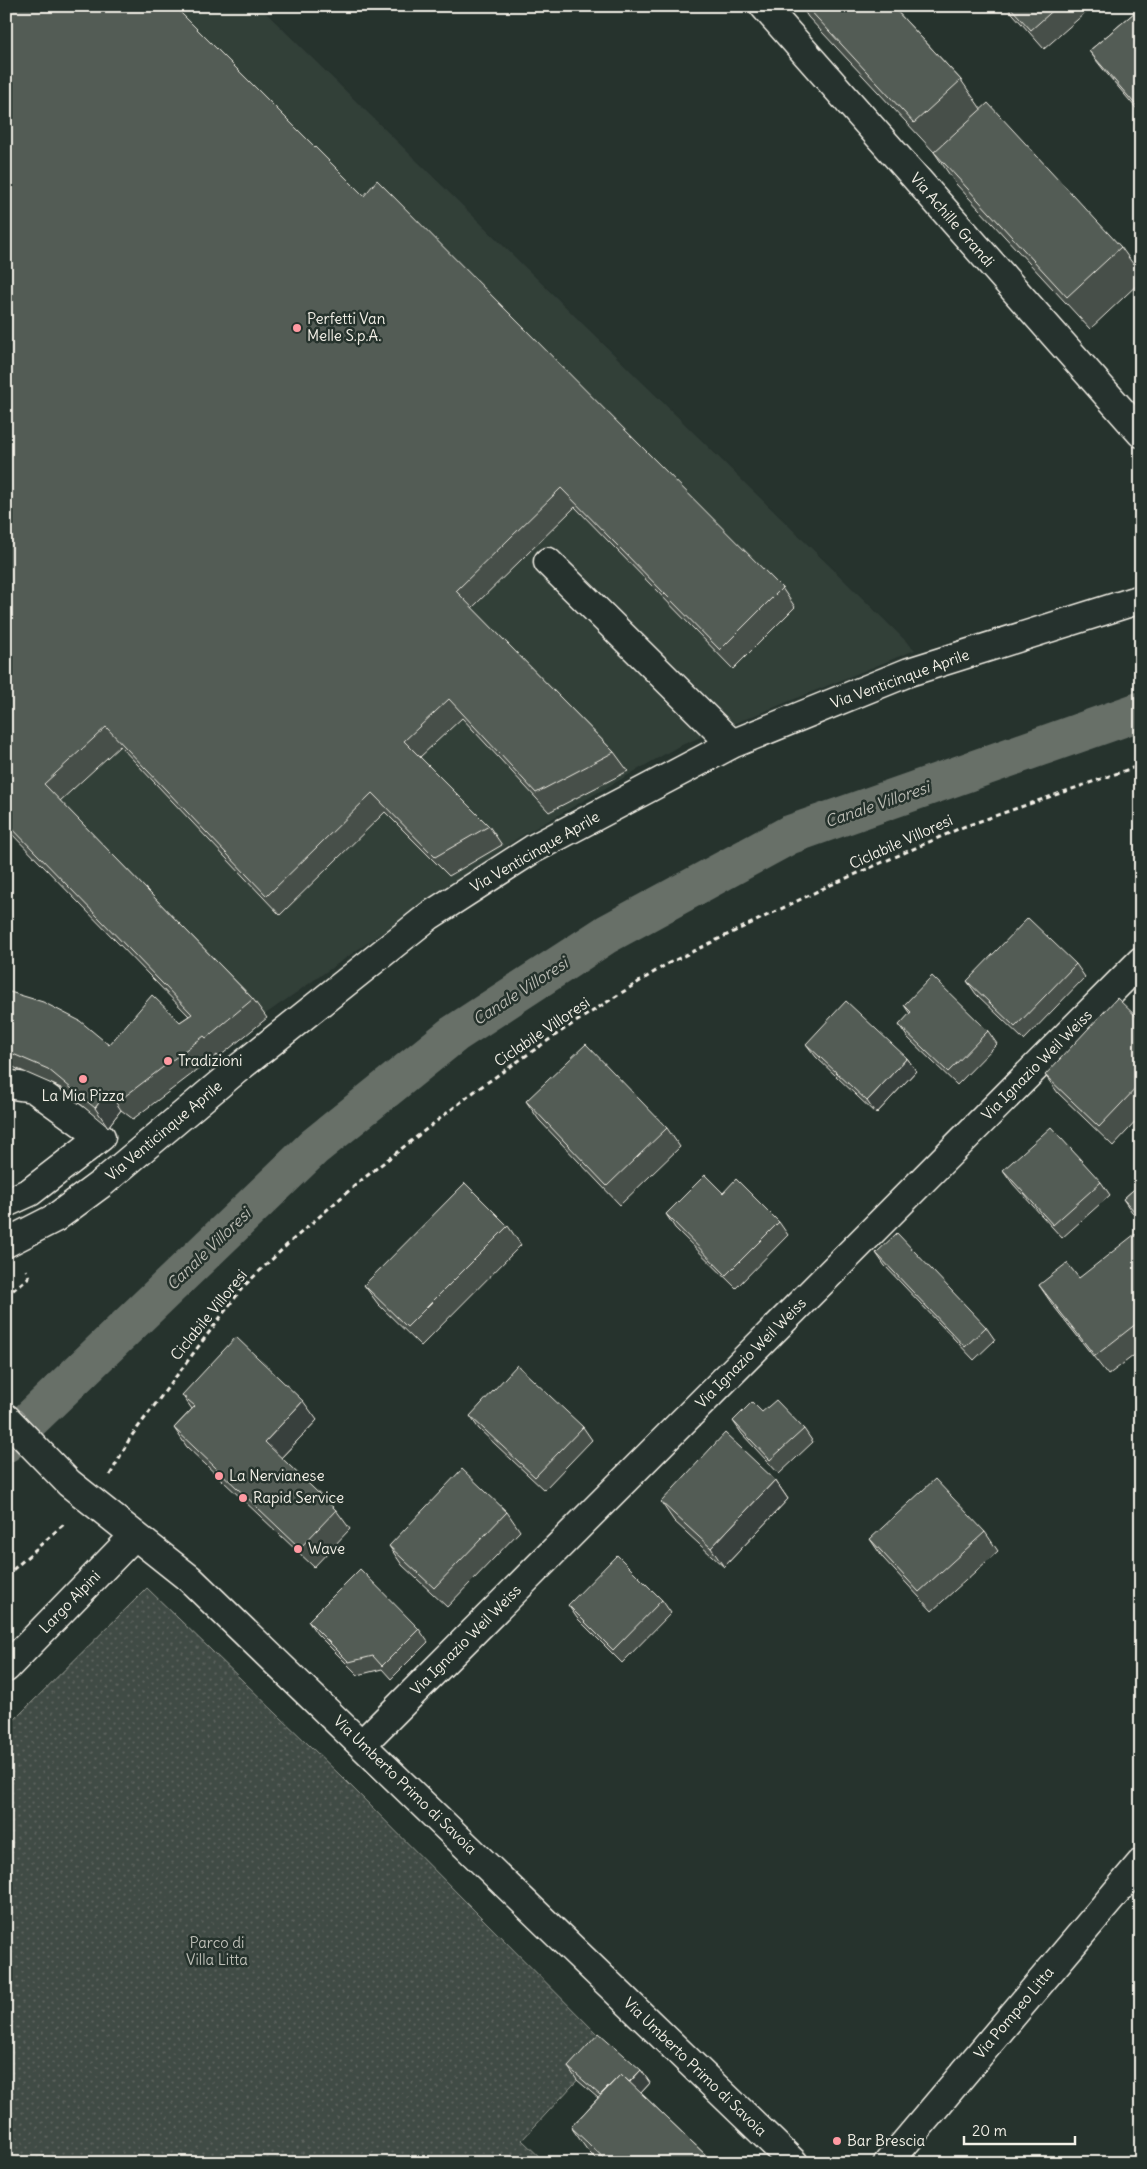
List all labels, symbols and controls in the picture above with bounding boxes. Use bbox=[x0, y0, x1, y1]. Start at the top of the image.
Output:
street label: Via Achille Grandi bbox=[906, 169, 999, 271]
place label: Perfetti Van Melle S.p.A. bbox=[307, 309, 386, 345]
marker: Perfetti Van Melle S.p.A. bbox=[291, 322, 303, 334]
street label: Via Venticinque Aprile bbox=[828, 645, 972, 712]
water label: Canale Villoresi bbox=[822, 776, 934, 831]
street label: Via Venticinque Aprile bbox=[467, 807, 603, 896]
street label: Ciclabile Villoresi bbox=[846, 810, 955, 873]
water label: Canale Villoresi bbox=[469, 952, 573, 1029]
street label: Ciclabile Villoresi bbox=[490, 993, 593, 1071]
street label: Via Ignazio Weil Weiss bbox=[977, 1005, 1096, 1124]
place label: Tradizioni bbox=[178, 1051, 242, 1070]
marker: Tradizioni bbox=[162, 1055, 174, 1067]
marker: La Mia Pizza bbox=[77, 1073, 89, 1085]
street label: Via Venticinque Aprile bbox=[102, 1076, 226, 1185]
place label: La Mia Pizza bbox=[42, 1086, 125, 1105]
water label: Canale Villoresi bbox=[162, 1202, 256, 1294]
street label: Ciclabile Villoresi bbox=[166, 1265, 251, 1364]
street label: Via Ignazio Weil Weiss bbox=[691, 1293, 810, 1412]
place label: La Nervianese bbox=[229, 1466, 325, 1485]
marker: La Nervianese bbox=[213, 1470, 225, 1482]
place label: Rapid Service bbox=[253, 1488, 344, 1507]
marker: Rapid Service bbox=[237, 1492, 249, 1504]
place label: Wave bbox=[308, 1539, 345, 1558]
marker: Wave bbox=[292, 1543, 304, 1555]
street label: Largo Alpini bbox=[35, 1566, 104, 1637]
street label: Via Ignazio Weil Weiss bbox=[406, 1580, 525, 1699]
street label: Via Umberto Primo di Savoia bbox=[330, 1711, 481, 1858]
park label: Parco di Villa Litta bbox=[186, 1933, 248, 1969]
street label: Via Pompeo Litta bbox=[970, 1963, 1058, 2062]
street label: Via Umberto Primo di Savoia bbox=[620, 1993, 771, 2140]
scale bar bbox=[964, 2114, 1076, 2146]
text: 20 m bbox=[972, 2121, 1007, 2140]
place label: Bar Brescia bbox=[847, 2131, 925, 2150]
marker: Bar Brescia bbox=[831, 2135, 843, 2147]

